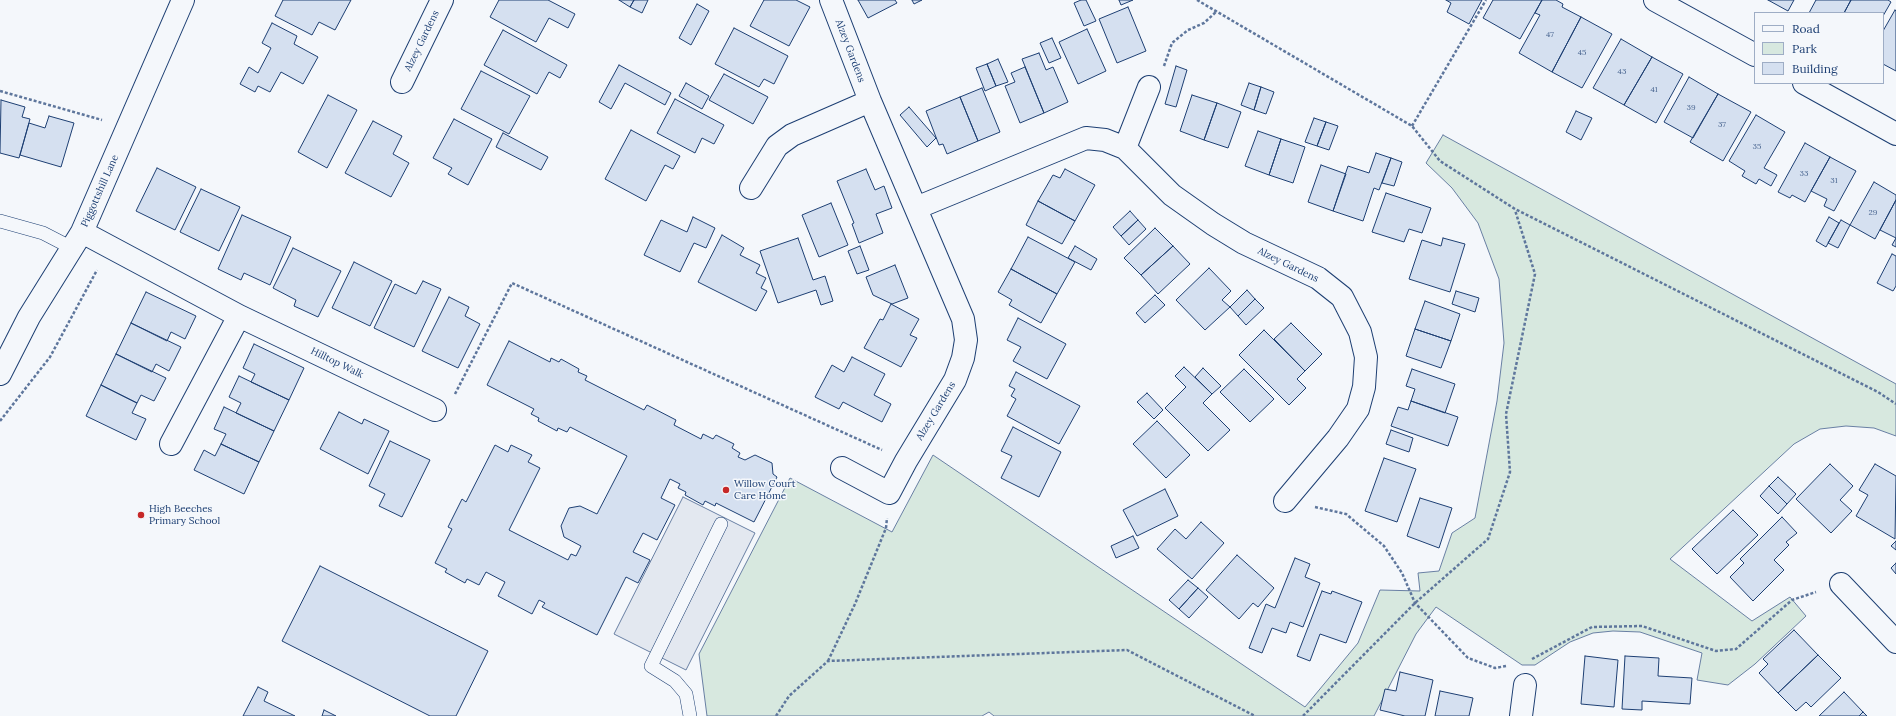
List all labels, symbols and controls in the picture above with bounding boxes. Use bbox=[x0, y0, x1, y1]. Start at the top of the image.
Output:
street label: Alzey Gardens bbox=[402, 9, 442, 73]
legend bbox=[1754, 12, 1884, 84]
street label: Alzey Gardens bbox=[832, 18, 868, 84]
text: Road bbox=[1792, 21, 1820, 36]
house number: 47 bbox=[1546, 30, 1554, 40]
text: Park bbox=[1792, 41, 1817, 56]
house number: 45 bbox=[1578, 48, 1586, 58]
text: Building bbox=[1792, 61, 1838, 76]
house number: 43 bbox=[1618, 67, 1626, 77]
house number: 41 bbox=[1650, 85, 1658, 95]
house number: 39 bbox=[1686, 103, 1696, 113]
house number: 37 bbox=[1718, 120, 1726, 130]
house number: 35 bbox=[1753, 142, 1761, 152]
street label: Piggottshill Lane bbox=[79, 153, 121, 229]
house number: 33 bbox=[1800, 169, 1808, 179]
house number: 31 bbox=[1830, 176, 1838, 186]
house number: 29 bbox=[1869, 208, 1877, 218]
street label: Alzey Gardens bbox=[1256, 245, 1320, 285]
street label: Hilltop Walk bbox=[309, 345, 365, 381]
street label: Alzey Gardens bbox=[914, 379, 958, 443]
place label: Willow Court Care Home bbox=[734, 478, 795, 502]
marker: Willow Court Care Home bbox=[721, 485, 731, 495]
place label: High Beeches Primary School bbox=[149, 503, 220, 526]
marker: High Beeches Primary School bbox=[136, 510, 146, 520]

